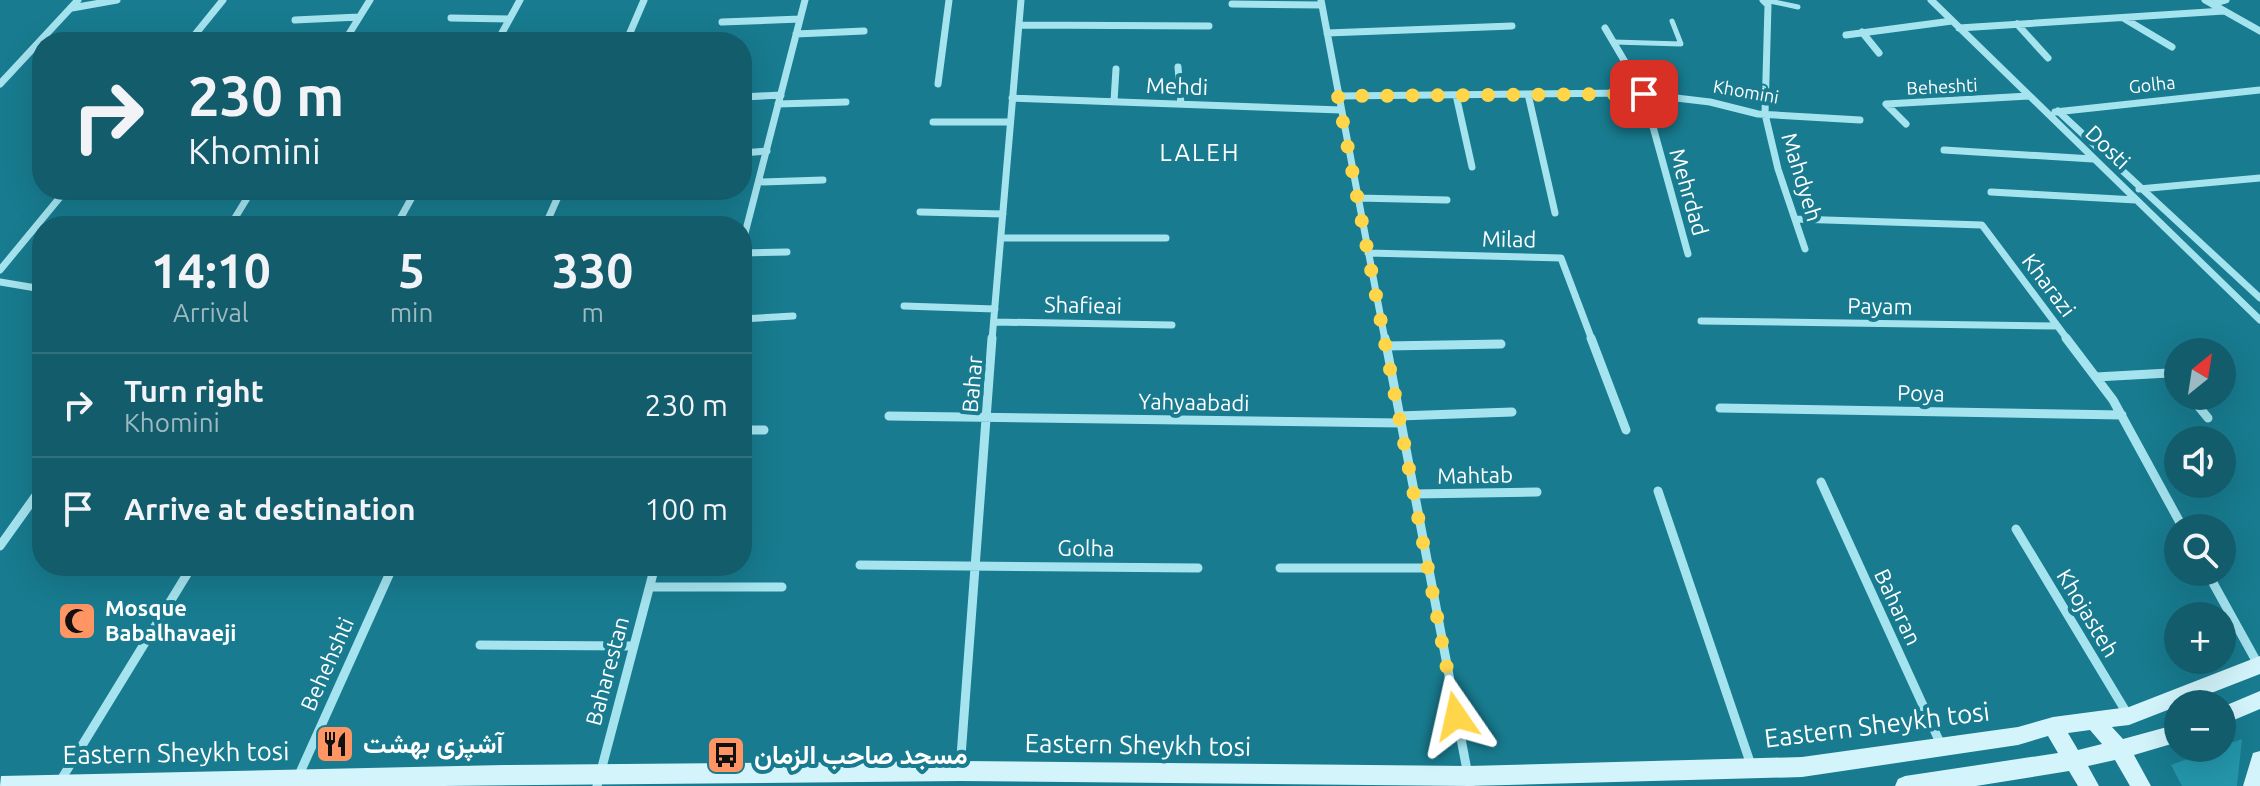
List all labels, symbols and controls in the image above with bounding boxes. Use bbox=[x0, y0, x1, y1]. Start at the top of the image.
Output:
pin bbox=[1610, 60, 1678, 128]
icon: right bbox=[56, 64, 160, 168]
text: 230 m bbox=[188, 64, 344, 127]
street label: Mehdi bbox=[1146, 72, 1208, 99]
icon: arrive bbox=[1622, 72, 1666, 116]
street label: Golha bbox=[2128, 72, 2176, 96]
street label: Beheshti bbox=[1906, 74, 1978, 98]
street label: Khomini bbox=[1712, 75, 1781, 107]
street label: Dosti bbox=[2081, 120, 2136, 174]
text: Khomini bbox=[188, 130, 321, 171]
street label: Mahdyeh bbox=[1777, 130, 1828, 224]
district label: LALEH bbox=[1160, 139, 1240, 166]
street label: Mehrdad bbox=[1665, 146, 1714, 238]
street label: Milad bbox=[1482, 226, 1536, 251]
text: 14:10 bbox=[151, 243, 271, 297]
text: 5 bbox=[398, 243, 425, 297]
text: 330 bbox=[552, 243, 633, 297]
street label: Kharazi bbox=[2018, 248, 2081, 321]
street label: Shafieai bbox=[1044, 291, 1122, 318]
street label: Payam bbox=[1847, 292, 1913, 319]
text: Arrival bbox=[173, 298, 249, 327]
text: min bbox=[390, 298, 433, 327]
text: m bbox=[581, 298, 604, 327]
north arrow bbox=[2164, 338, 2236, 410]
map controls bbox=[2164, 338, 2236, 762]
street label: Bahar bbox=[957, 354, 987, 414]
text: Turn right bbox=[124, 374, 264, 408]
street label: Poya bbox=[1897, 380, 1945, 405]
icon: right bbox=[56, 383, 100, 427]
text: 230 m bbox=[644, 388, 728, 422]
street label: Yahyaabadi bbox=[1138, 388, 1250, 415]
text: Khomini bbox=[124, 408, 220, 437]
button: sound bbox=[2164, 426, 2236, 498]
street label: Mahtab bbox=[1437, 461, 1513, 488]
icon: arrive bbox=[56, 487, 100, 531]
text: Arrive at destination bbox=[124, 492, 416, 526]
text: 100 m bbox=[644, 492, 728, 526]
button: search bbox=[2164, 514, 2236, 586]
street label: Golha bbox=[1057, 535, 1115, 560]
street label: Khojasteh bbox=[2052, 564, 2124, 661]
street label: Baharan bbox=[1870, 565, 1927, 649]
place label: Mosque Babalhavaeji bbox=[105, 595, 236, 645]
mosque icon: Mosque Babalhavaeji bbox=[56, 600, 98, 642]
button: + bbox=[2164, 602, 2236, 674]
street label: Behehshti bbox=[295, 613, 358, 714]
street label: Baharestan bbox=[580, 614, 633, 728]
position arrow bbox=[1414, 674, 1498, 758]
button: − bbox=[2164, 690, 2236, 762]
street label: Eastern Sheykh tosi bbox=[1763, 696, 1991, 753]
restaurant icon: آشپزی بهشت bbox=[314, 723, 356, 765]
street label: Eastern Sheykh tosi bbox=[1024, 728, 1252, 761]
place label: آشپزی بهشت bbox=[363, 729, 506, 762]
bus stop icon: مسجد صاحب الزمان bbox=[705, 734, 747, 776]
street label: Eastern Sheykh tosi bbox=[62, 736, 290, 769]
place label: مسجد صاحب الزمان bbox=[754, 740, 968, 771]

